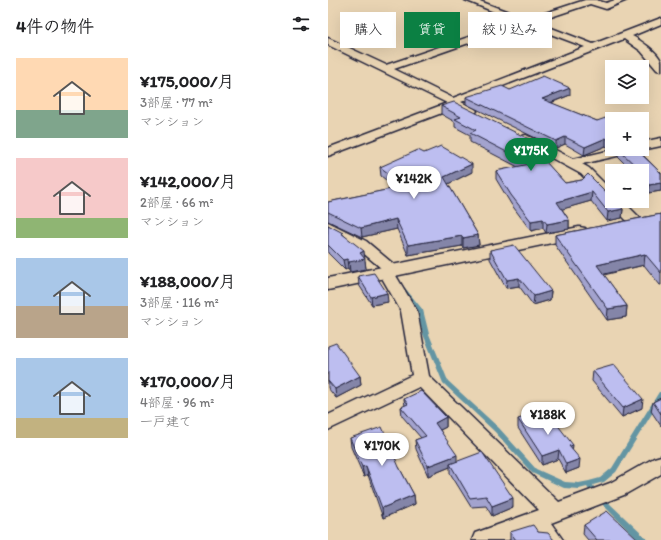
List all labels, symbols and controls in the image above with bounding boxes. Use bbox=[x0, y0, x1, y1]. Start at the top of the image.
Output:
chip: 購入 bbox=[340, 12, 396, 48]
chip: 賃貸 bbox=[404, 12, 460, 48]
chip: 絞り込み bbox=[468, 12, 552, 48]
icon: filters bbox=[290, 13, 312, 35]
text: 4件の物件 bbox=[16, 16, 94, 36]
map controls bbox=[605, 60, 649, 208]
button: layers bbox=[605, 60, 649, 104]
text: ¥175,000/月 bbox=[140, 71, 234, 91]
icon: home bbox=[48, 74, 96, 122]
text: 3部屋 · 77 m² bbox=[140, 95, 213, 110]
button: + bbox=[605, 112, 649, 156]
text: マンション bbox=[140, 114, 204, 129]
pin: ¥175K bbox=[503, 138, 559, 172]
text: ¥175K bbox=[514, 143, 548, 158]
button: − bbox=[605, 164, 649, 208]
pin: ¥142K bbox=[386, 166, 442, 200]
text: ¥142,000/月 bbox=[140, 171, 236, 191]
text: ¥142K bbox=[396, 171, 432, 186]
icon: home bbox=[48, 174, 96, 222]
text: 2部屋 · 66 m² bbox=[140, 195, 213, 210]
text: マンション bbox=[140, 214, 204, 229]
text: ¥188,000/月 bbox=[140, 271, 236, 291]
icon: home bbox=[48, 274, 96, 322]
text: 3部屋 · 116 m² bbox=[140, 295, 219, 310]
text: マンション bbox=[140, 314, 204, 329]
text: ¥170,000/月 bbox=[140, 371, 236, 391]
icon: home bbox=[48, 374, 96, 422]
text: 4部屋 · 96 m² bbox=[140, 395, 214, 410]
pin: ¥188K bbox=[520, 402, 576, 436]
text: ¥188K bbox=[530, 407, 566, 422]
text: 一戸建て bbox=[140, 414, 192, 429]
pin: ¥170K bbox=[354, 433, 410, 467]
text: ¥170K bbox=[364, 438, 400, 453]

